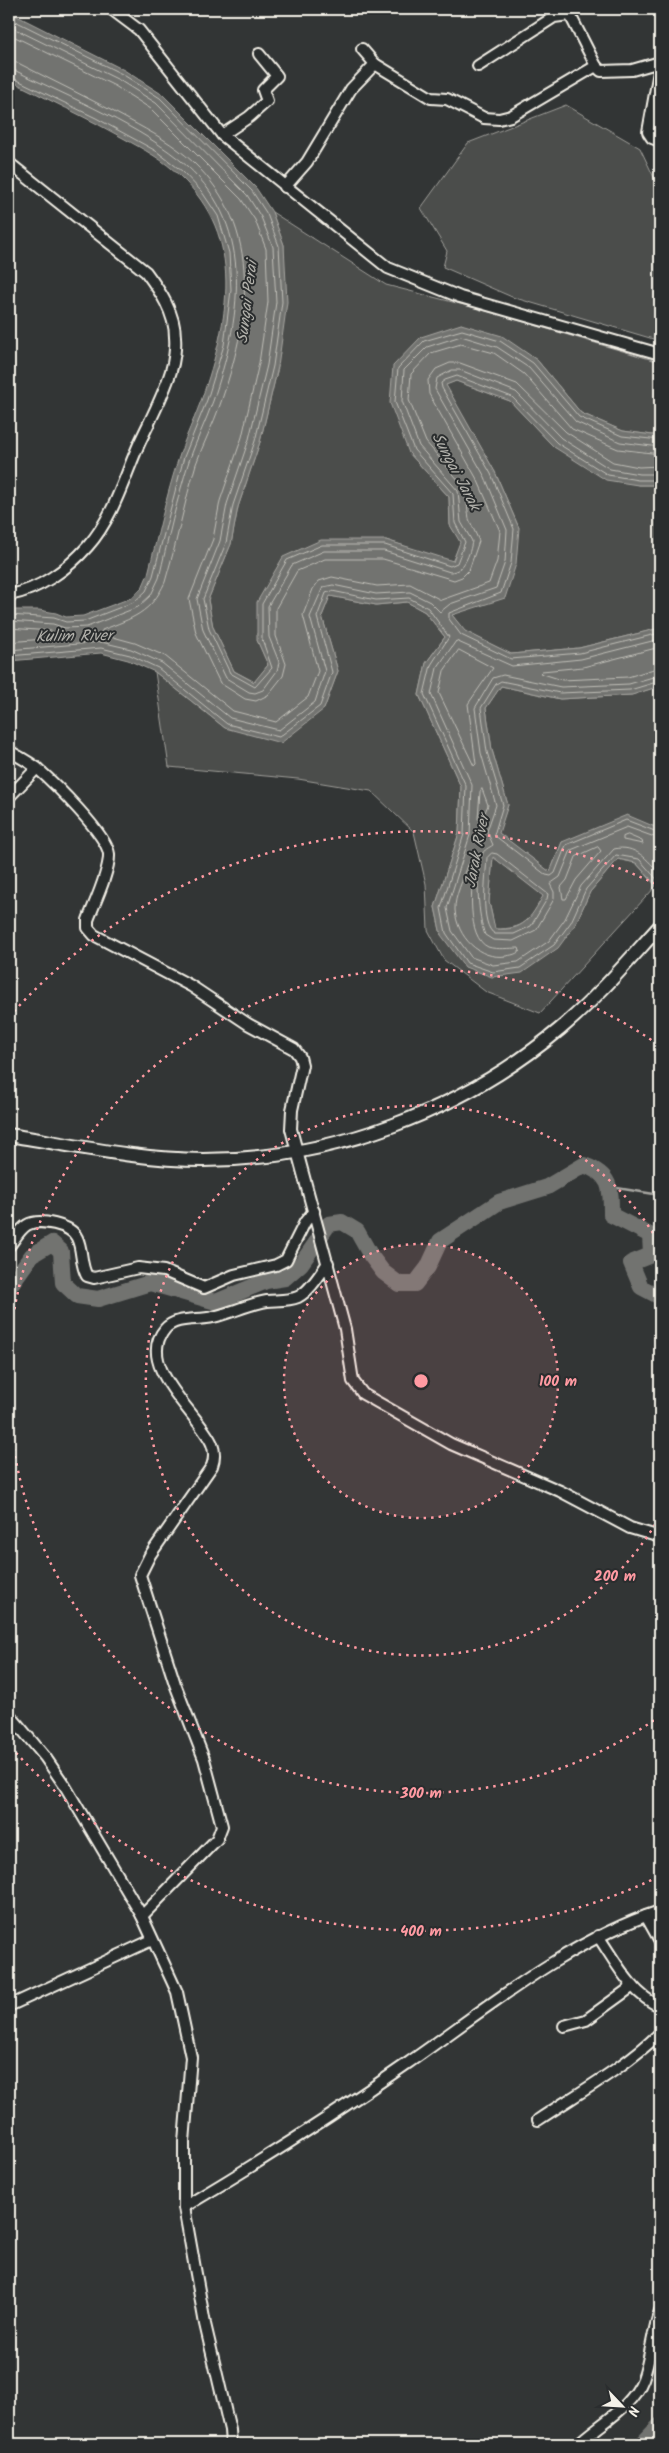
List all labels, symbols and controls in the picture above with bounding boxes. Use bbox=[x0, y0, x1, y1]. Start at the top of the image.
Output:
water label: Sungai Perai bbox=[230, 257, 265, 345]
water label: Sungai Jarak bbox=[425, 428, 488, 517]
water label: Kulim River bbox=[36, 623, 116, 650]
water label: Jarak River bbox=[458, 809, 498, 890]
text: 100 m bbox=[539, 1370, 577, 1394]
centre of rings bbox=[412, 1372, 430, 1390]
text: 200 m bbox=[594, 1565, 636, 1589]
text: 300 m bbox=[399, 1782, 442, 1806]
text: 400 m bbox=[400, 1920, 442, 1944]
north arrow bbox=[596, 2380, 646, 2430]
text: N bbox=[621, 2402, 645, 2420]

